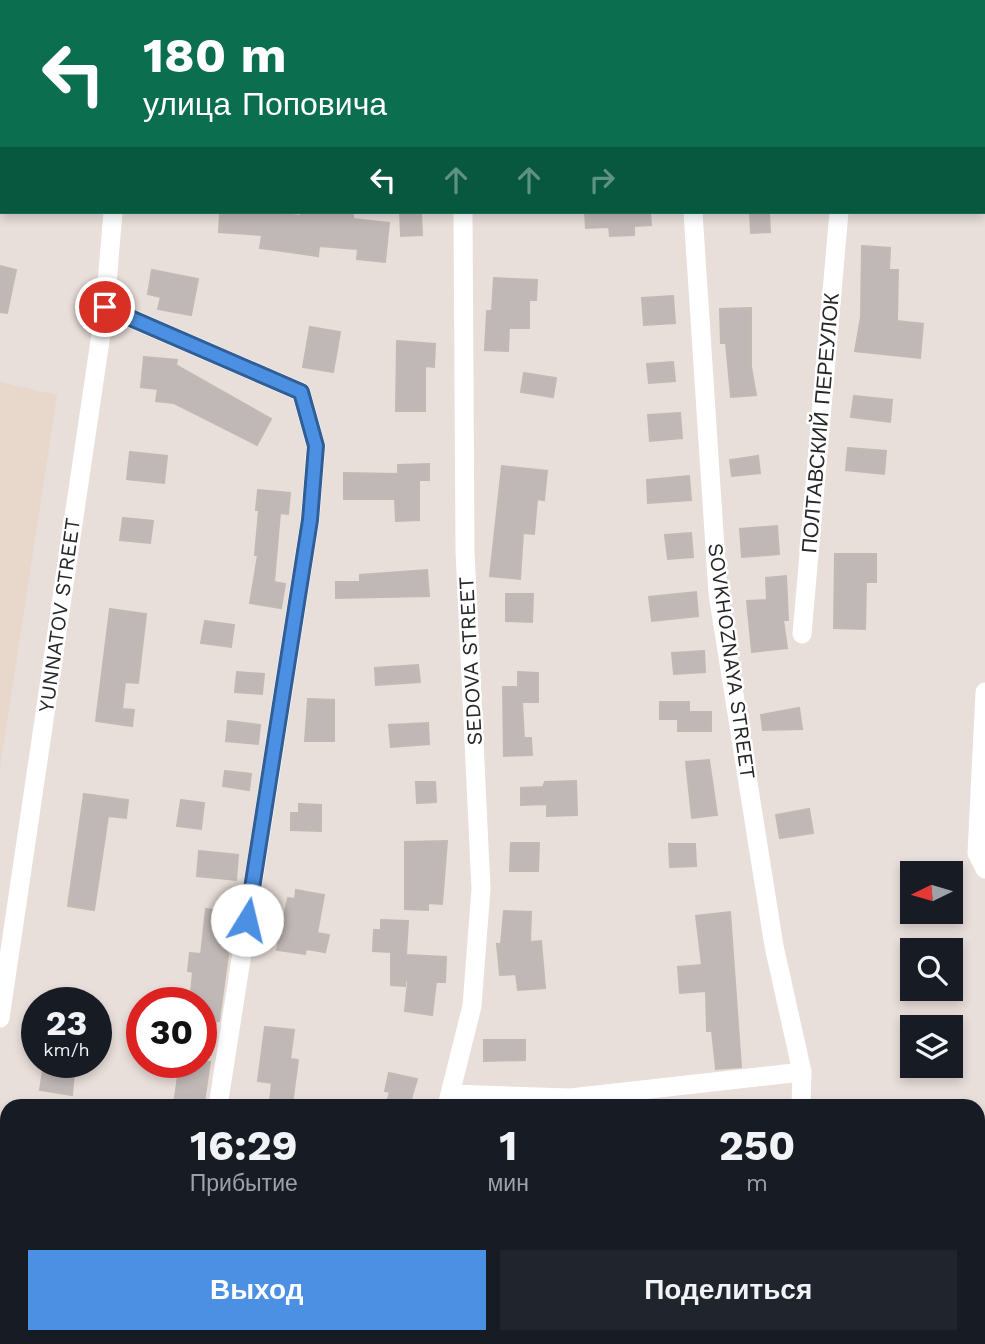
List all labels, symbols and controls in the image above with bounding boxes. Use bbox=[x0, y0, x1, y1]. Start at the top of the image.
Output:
text: 180 m bbox=[143, 26, 287, 84]
icon: left bbox=[28, 28, 119, 119]
text: улица Поповича bbox=[143, 85, 387, 123]
icon: left bbox=[364, 161, 402, 199]
icon: ahead bbox=[437, 161, 475, 199]
icon: ahead bbox=[510, 161, 548, 199]
icon: right bbox=[583, 161, 621, 199]
pin bbox=[75, 277, 135, 337]
icon: arrive bbox=[86, 288, 124, 326]
street label: ПОЛТАВСКИЙ ПЕРЕУЛОК bbox=[796, 291, 844, 554]
street label: YUNNATOV STREET bbox=[33, 516, 85, 714]
street label: SOVKHOZNAYA STREET bbox=[703, 541, 761, 781]
street label: SEDOVA STREET bbox=[453, 576, 487, 746]
north arrow bbox=[900, 861, 962, 924]
map controls bbox=[900, 861, 963, 1078]
position arrow bbox=[210, 883, 284, 957]
button: search bbox=[900, 938, 963, 1001]
speed limit sign: 30 bbox=[126, 987, 217, 1078]
text: 23 bbox=[46, 1002, 87, 1044]
button: layers bbox=[900, 1015, 963, 1078]
text: km/h bbox=[43, 1039, 90, 1060]
text: 16:29 bbox=[190, 1121, 298, 1170]
text: 1 bbox=[499, 1121, 517, 1170]
text: 250 bbox=[719, 1121, 795, 1170]
text: Прибытие bbox=[190, 1170, 298, 1197]
text: мин bbox=[488, 1170, 529, 1197]
text: m bbox=[746, 1170, 768, 1197]
button: Выход bbox=[28, 1250, 486, 1330]
button: Поделиться bbox=[500, 1250, 957, 1330]

